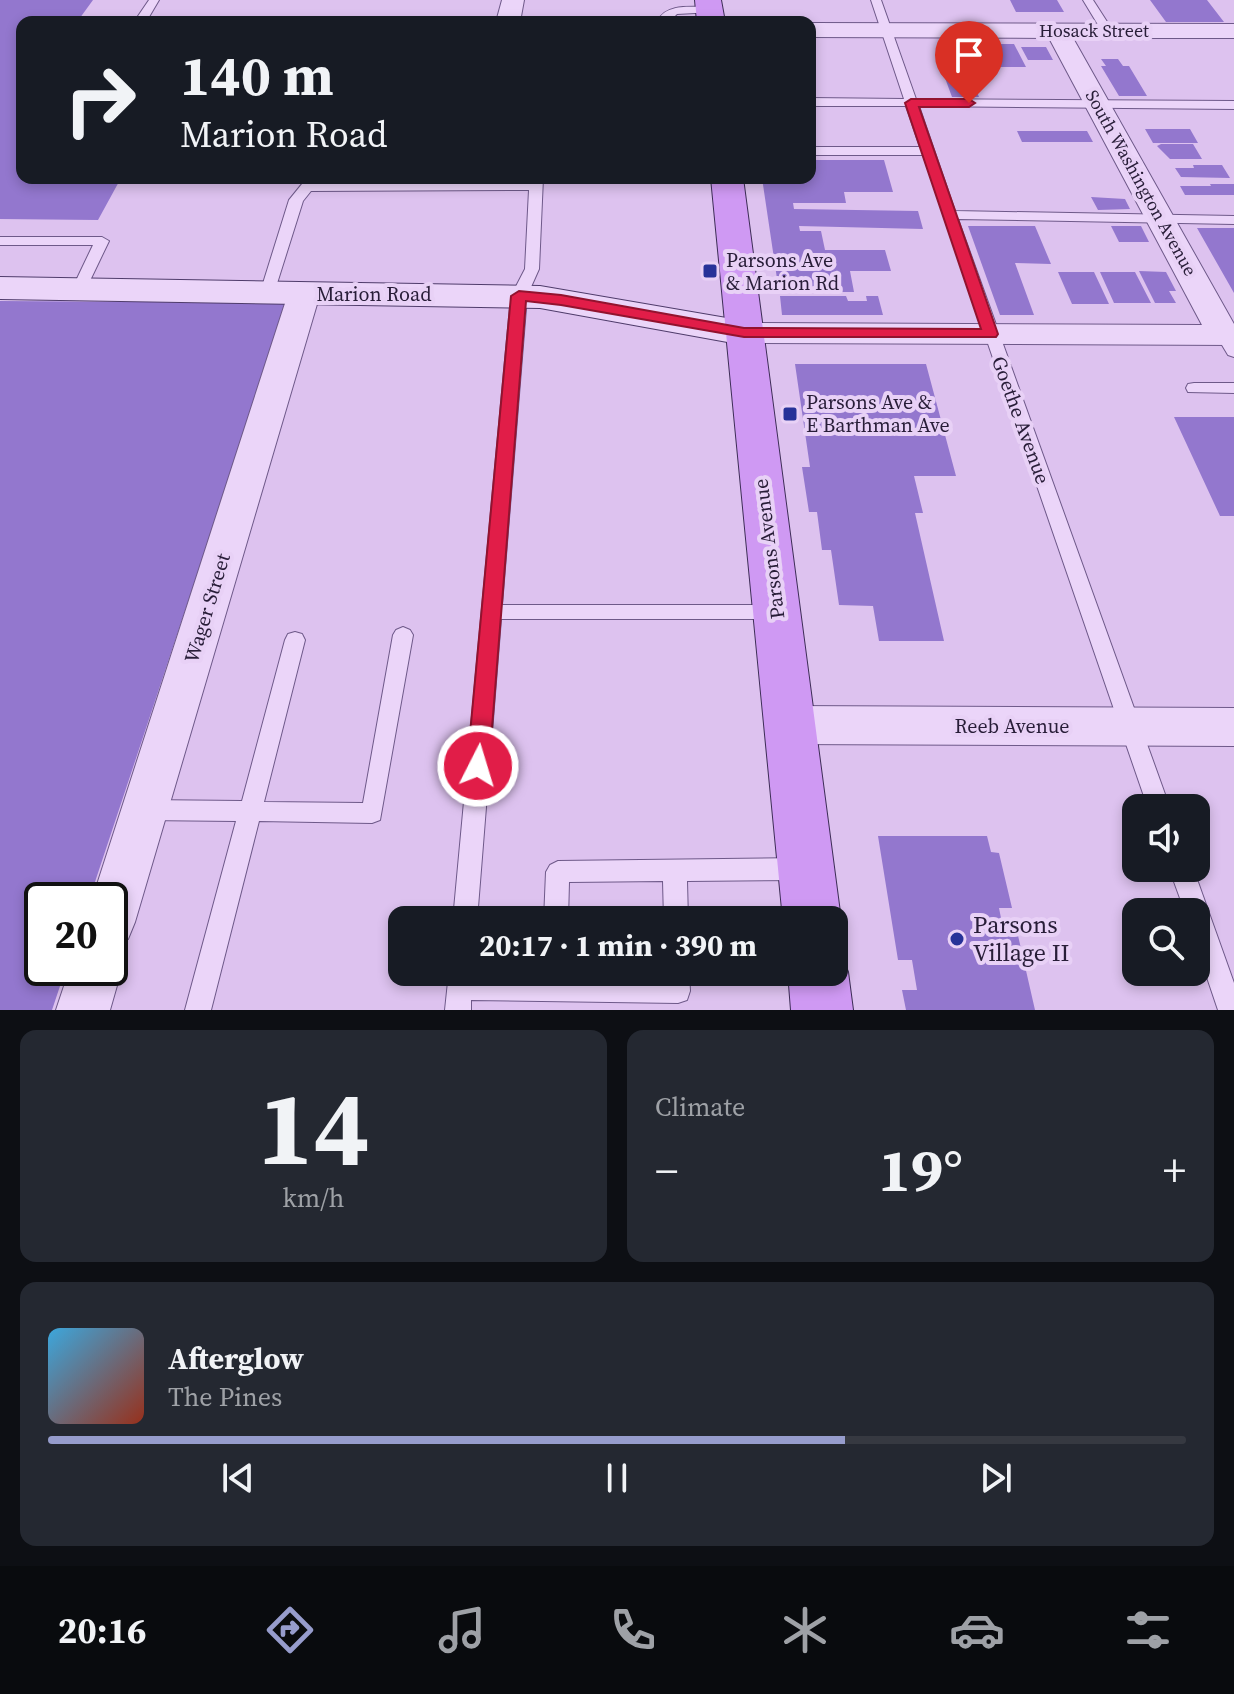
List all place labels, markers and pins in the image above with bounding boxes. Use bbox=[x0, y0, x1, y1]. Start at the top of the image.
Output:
pin bbox=[935, 21, 1003, 103]
place label: Parsons Ave & Marion Rd bbox=[726, 246, 840, 297]
marker: Parsons Ave & Marion Rd bbox=[701, 262, 719, 280]
place label: Parsons Ave & E Barthman Ave bbox=[806, 388, 950, 439]
marker: Parsons Ave & E Barthman Ave bbox=[781, 405, 799, 423]
place label: Parsons Village II bbox=[973, 908, 1069, 969]
marker: Parsons Village II bbox=[948, 930, 966, 948]

